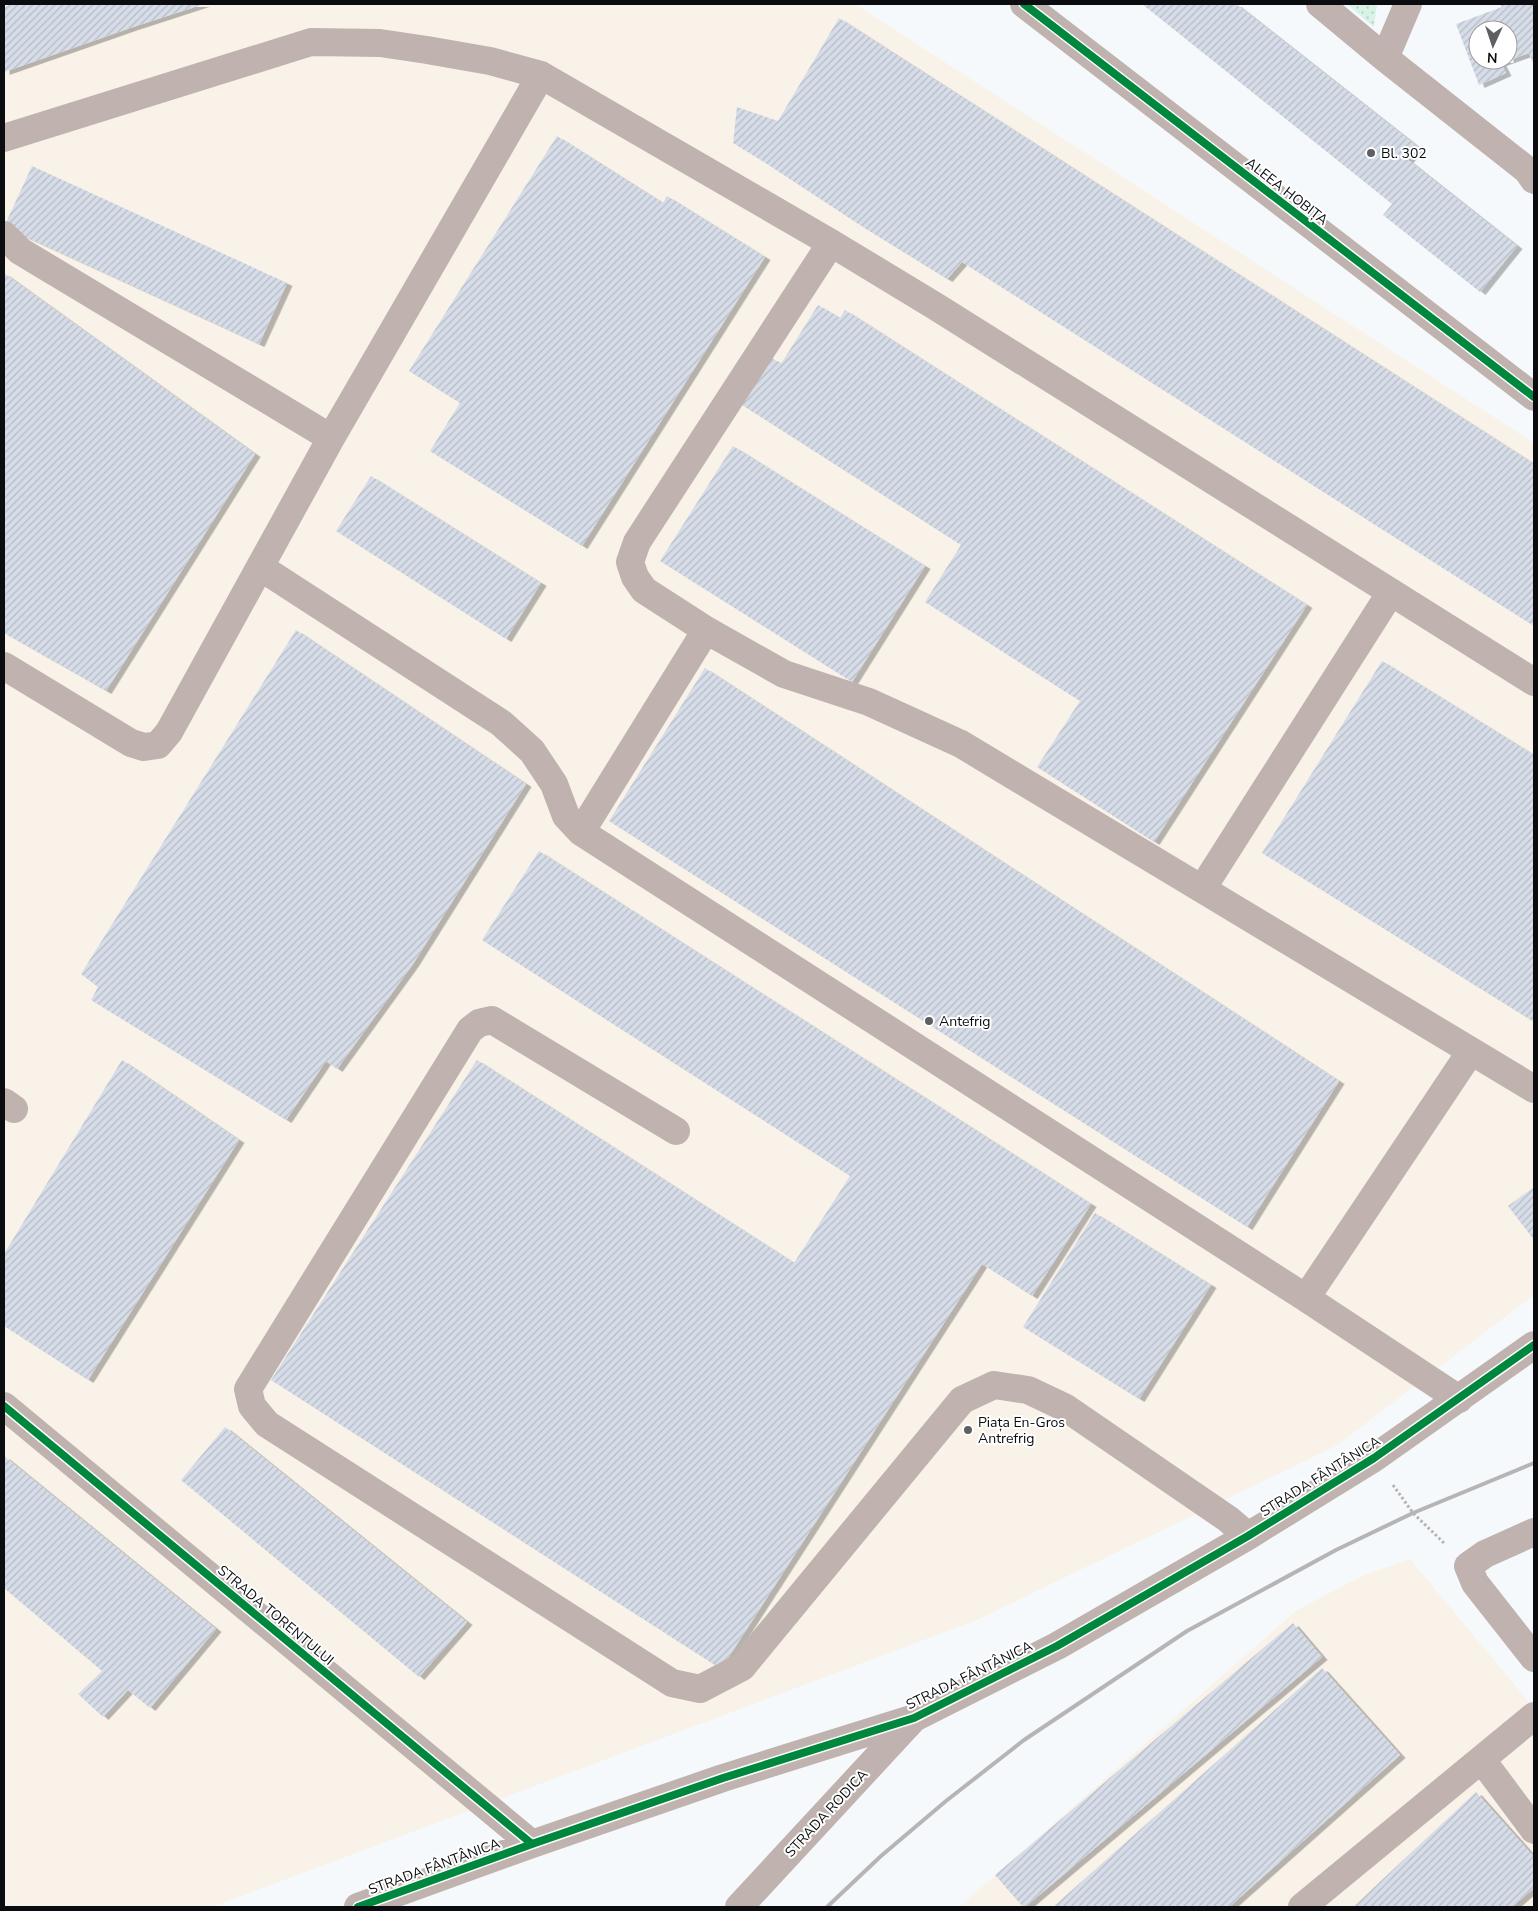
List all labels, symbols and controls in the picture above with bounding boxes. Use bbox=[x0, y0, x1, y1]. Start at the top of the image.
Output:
north arrow bbox=[1468, 20, 1518, 70]
text: N bbox=[1487, 48, 1498, 67]
place label: Bl. 302 bbox=[1381, 144, 1427, 163]
marker: Bl. 302 bbox=[1365, 147, 1377, 159]
street label: ALEEA HOBIȚA bbox=[1242, 153, 1332, 230]
place label: Antefrig bbox=[939, 1012, 991, 1031]
marker: Antefrig bbox=[923, 1015, 935, 1027]
place label: Piața En-Gros Antrefrig bbox=[978, 1413, 1065, 1448]
marker: Piața En-Gros Antrefrig bbox=[962, 1424, 974, 1436]
street label: STRADA FÂNTÂNICA bbox=[1256, 1432, 1384, 1521]
street label: STRADA TORENTULUI bbox=[214, 1561, 338, 1670]
street label: STRADA FÂNTÂNICA bbox=[903, 1637, 1036, 1714]
street label: STRADA RODICA bbox=[781, 1765, 872, 1861]
street label: STRADA FÂNTÂNICA bbox=[366, 1834, 503, 1899]

